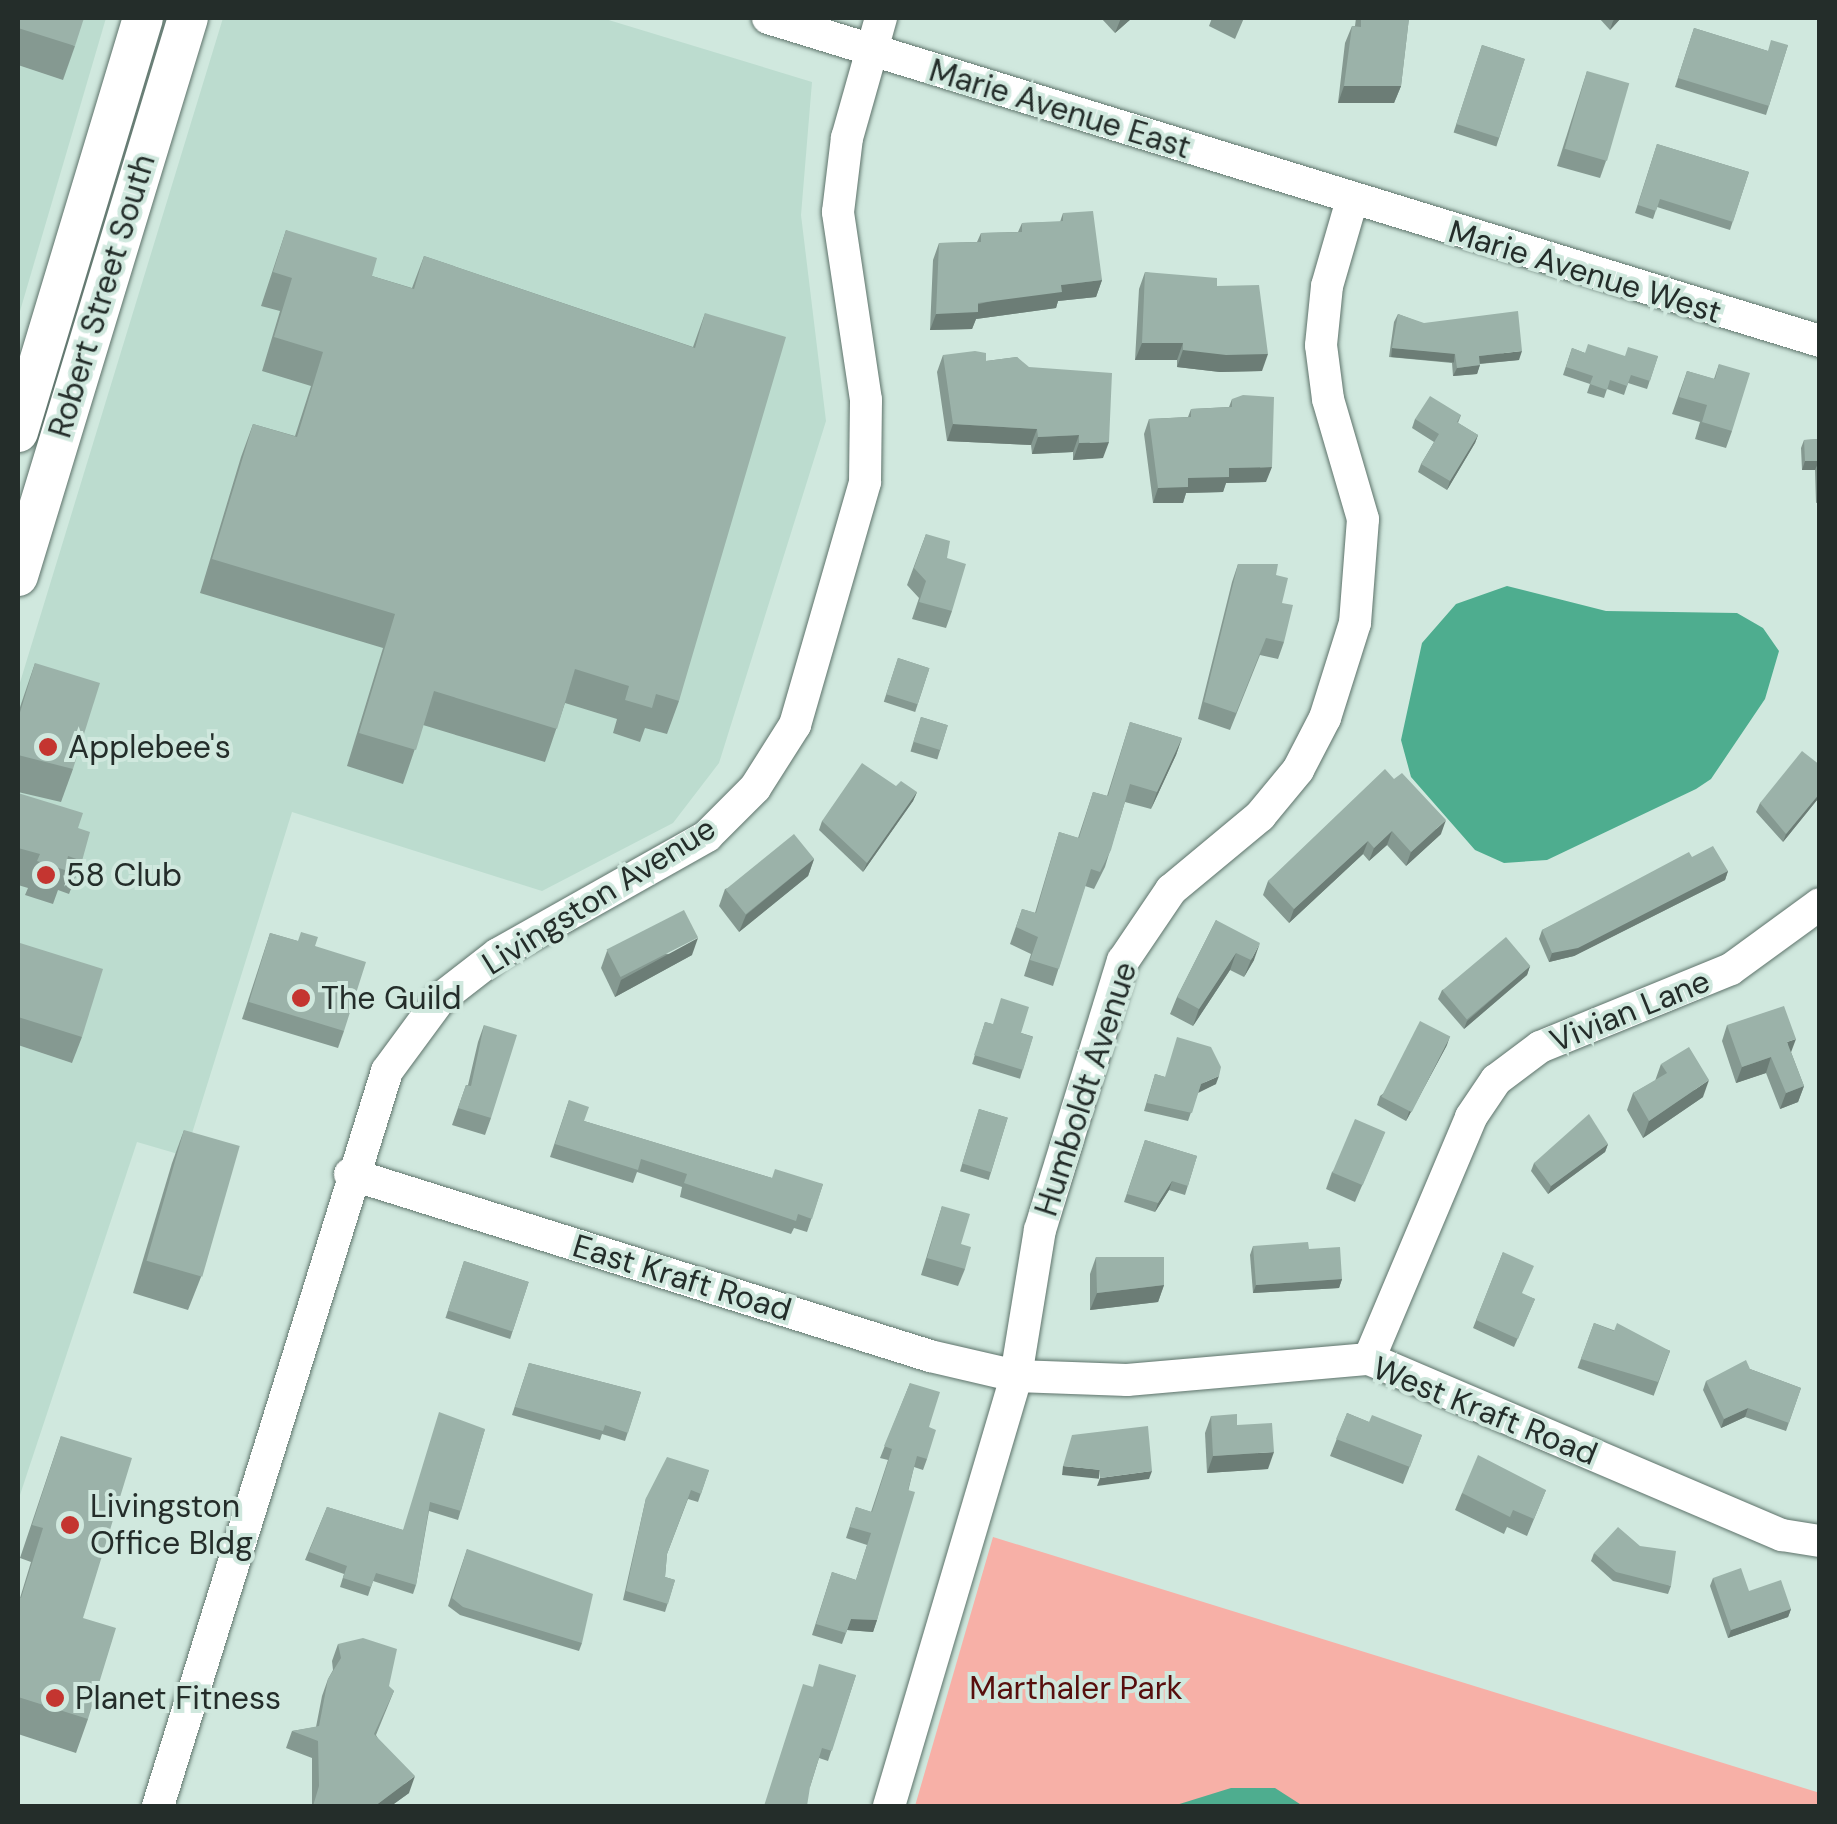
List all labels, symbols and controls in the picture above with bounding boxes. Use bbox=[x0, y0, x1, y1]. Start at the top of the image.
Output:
street label: Marie Avenue East bbox=[925, 51, 1195, 167]
street label: Robert Street South bbox=[41, 150, 163, 442]
street label: Marie Avenue West bbox=[1444, 212, 1726, 332]
place label: Applebee's bbox=[68, 728, 231, 766]
marker: Applebee's bbox=[37, 736, 59, 758]
street label: Livingston Avenue bbox=[475, 809, 723, 983]
place label: 58 Club bbox=[66, 856, 182, 894]
marker: 58 Club bbox=[35, 864, 57, 886]
street label: Humboldt Avenue bbox=[1027, 957, 1145, 1221]
street label: Vivian Lane bbox=[1545, 962, 1715, 1060]
place label: The Guild bbox=[321, 979, 462, 1017]
marker: The Guild bbox=[290, 987, 312, 1009]
street label: East Kraft Road bbox=[568, 1227, 796, 1329]
street label: West Kraft Road bbox=[1367, 1349, 1603, 1473]
place label: Livingston Office Bldg bbox=[90, 1488, 253, 1563]
marker: Livingston Office Bldg bbox=[59, 1514, 81, 1536]
park label: Marthaler Park bbox=[969, 1669, 1183, 1707]
place label: Planet Fitness bbox=[75, 1679, 281, 1717]
marker: Planet Fitness bbox=[44, 1687, 66, 1709]

